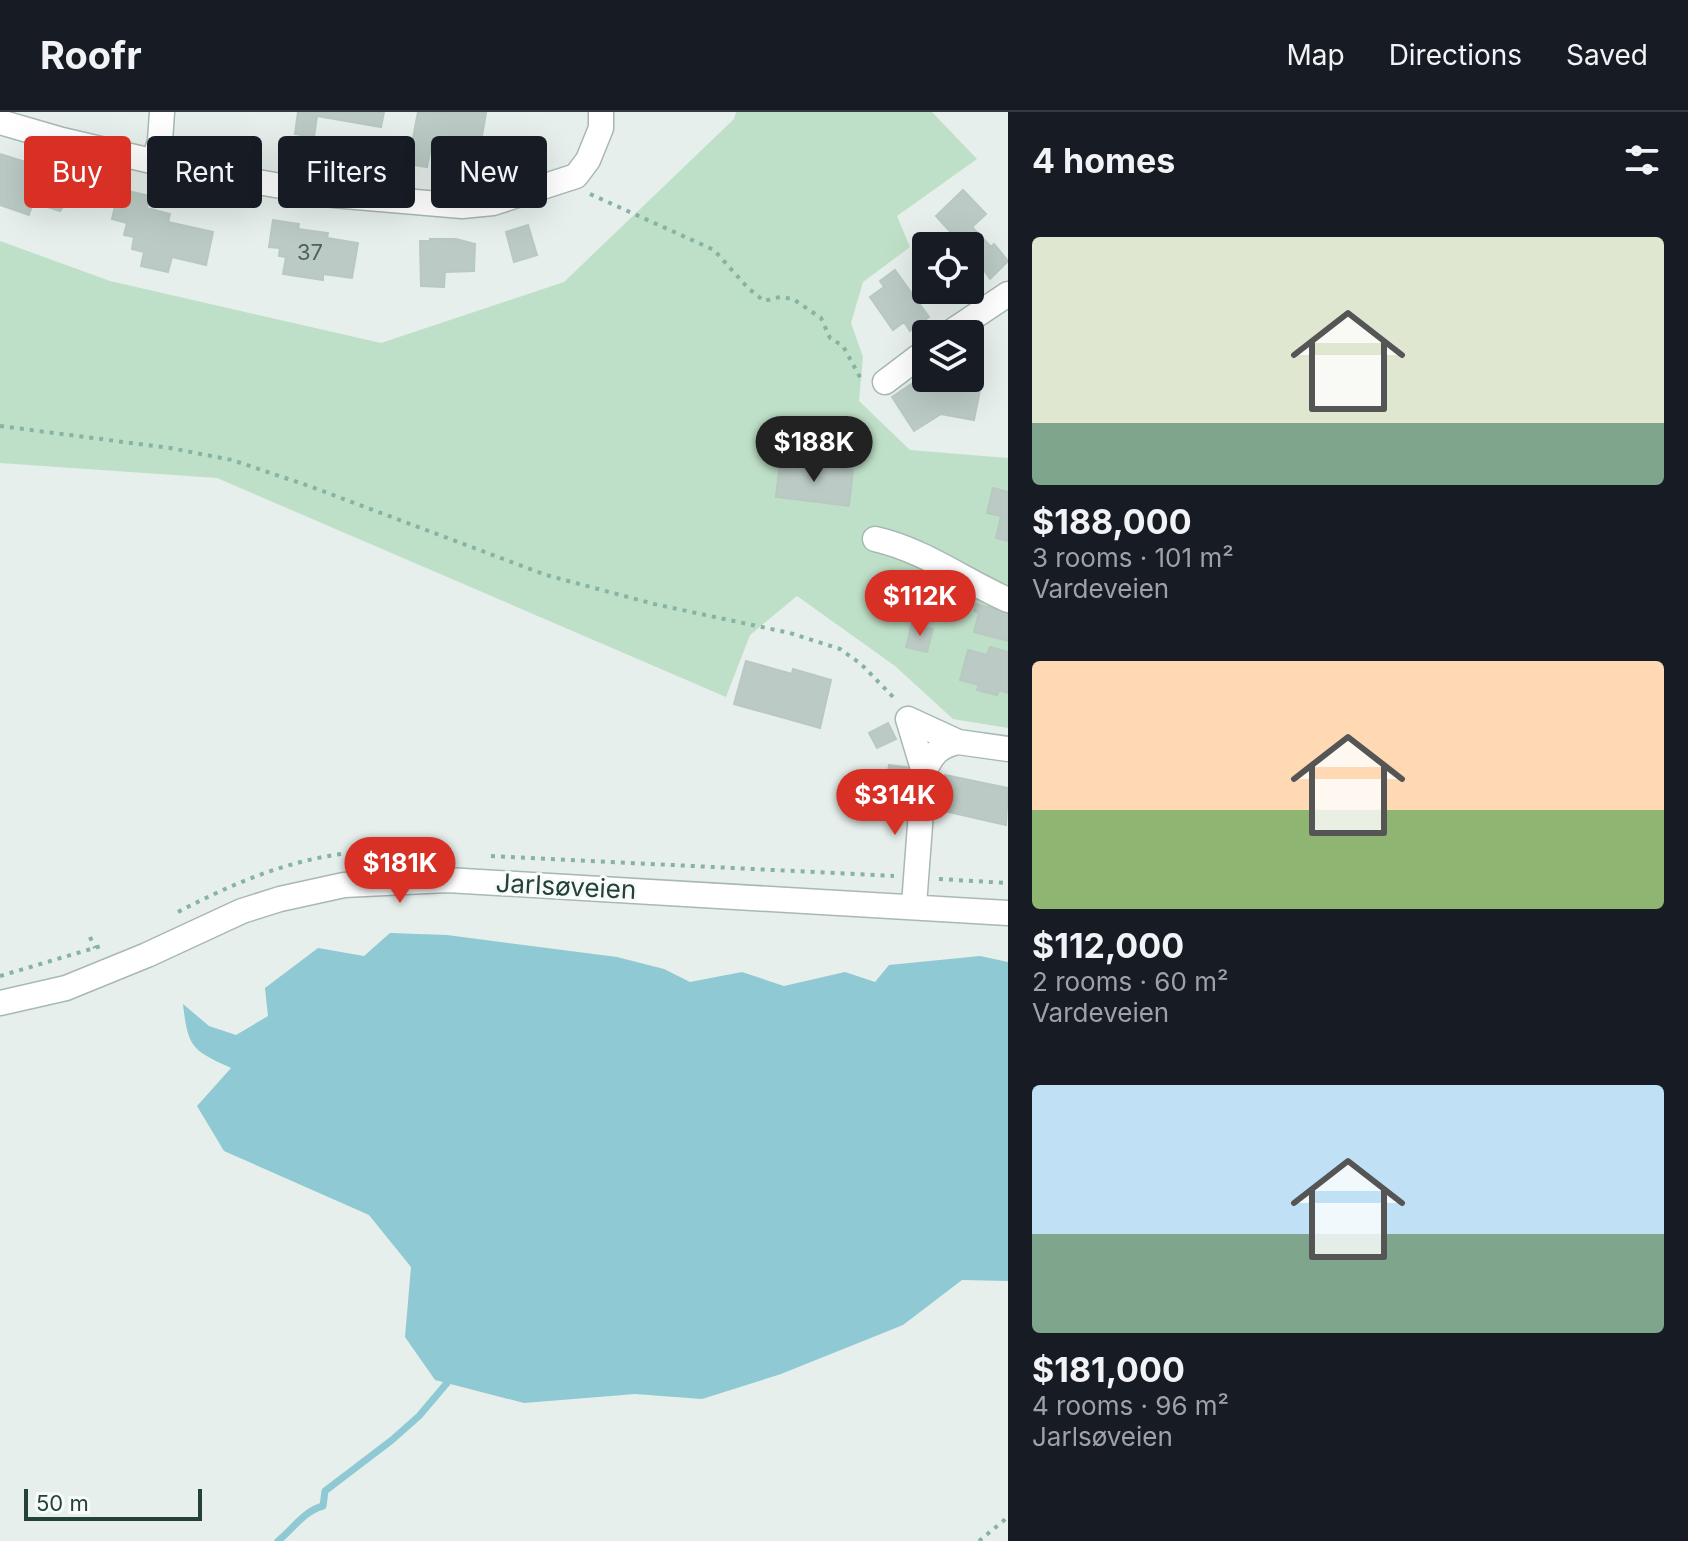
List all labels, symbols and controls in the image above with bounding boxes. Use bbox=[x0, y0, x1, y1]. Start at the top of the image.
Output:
text: Roofr bbox=[40, 32, 142, 78]
text: Map bbox=[1286, 38, 1345, 72]
text: Directions bbox=[1389, 38, 1522, 72]
text: Saved bbox=[1566, 38, 1648, 72]
chip: Buy bbox=[24, 136, 131, 208]
chip: Rent bbox=[147, 136, 262, 208]
chip: Filters bbox=[278, 136, 415, 208]
chip: New bbox=[431, 136, 547, 208]
icon: filters bbox=[1620, 138, 1664, 182]
text: 4 homes bbox=[1032, 140, 1175, 181]
map controls bbox=[912, 232, 984, 392]
button: locate bbox=[912, 232, 984, 304]
house number: 37 bbox=[297, 239, 323, 265]
icon: home bbox=[1276, 289, 1420, 433]
button: layers bbox=[912, 320, 984, 392]
pin: $188K bbox=[758, 416, 870, 484]
text: $188K bbox=[774, 426, 854, 457]
text: $188,000 bbox=[1032, 501, 1192, 542]
text: 3 rooms · 101 m² bbox=[1032, 542, 1234, 573]
pin: $112K bbox=[864, 570, 976, 638]
text: Vardeveien bbox=[1032, 573, 1169, 604]
text: $112K bbox=[883, 580, 957, 611]
icon: home bbox=[1276, 713, 1420, 857]
pin: $314K bbox=[839, 769, 951, 837]
text: $314K bbox=[854, 779, 936, 810]
pin: $181K bbox=[344, 837, 456, 905]
text: $181K bbox=[362, 847, 438, 878]
street label: Jarlsøveien bbox=[495, 867, 637, 905]
text: $112,000 bbox=[1032, 925, 1184, 966]
text: 2 rooms · 60 m² bbox=[1032, 966, 1228, 997]
text: Vardeveien bbox=[1032, 997, 1169, 1028]
icon: home bbox=[1276, 1137, 1420, 1281]
text: $181,000 bbox=[1032, 1349, 1185, 1390]
text: 4 rooms · 96 m² bbox=[1032, 1390, 1229, 1421]
text: Jarlsøveien bbox=[1032, 1421, 1173, 1452]
scale bar bbox=[24, 1485, 202, 1521]
text: 50 m bbox=[36, 1490, 89, 1516]

